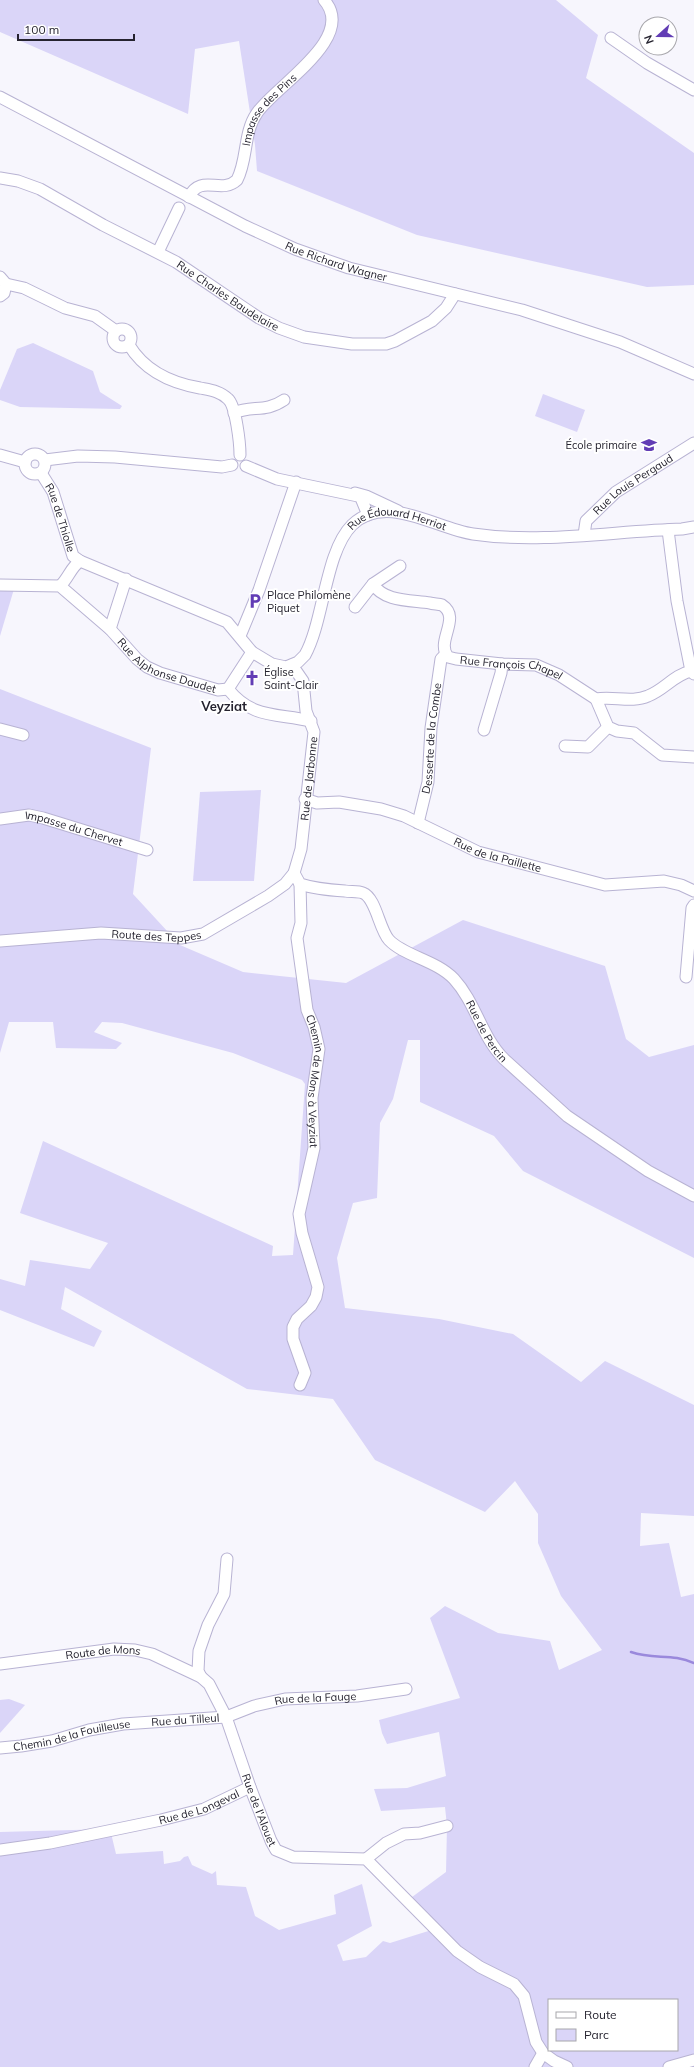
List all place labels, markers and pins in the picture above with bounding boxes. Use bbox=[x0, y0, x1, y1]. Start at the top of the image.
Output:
school or university icon: École primaire bbox=[640, 436, 658, 454]
place label: École primaire bbox=[565, 438, 637, 452]
place label: Place Philomène Piquet bbox=[267, 588, 351, 615]
parking icon: Place Philomène Piquet bbox=[246, 592, 264, 610]
place label: Église Saint-Clair bbox=[264, 665, 318, 692]
church icon: Église Saint-Clair bbox=[243, 669, 261, 687]

